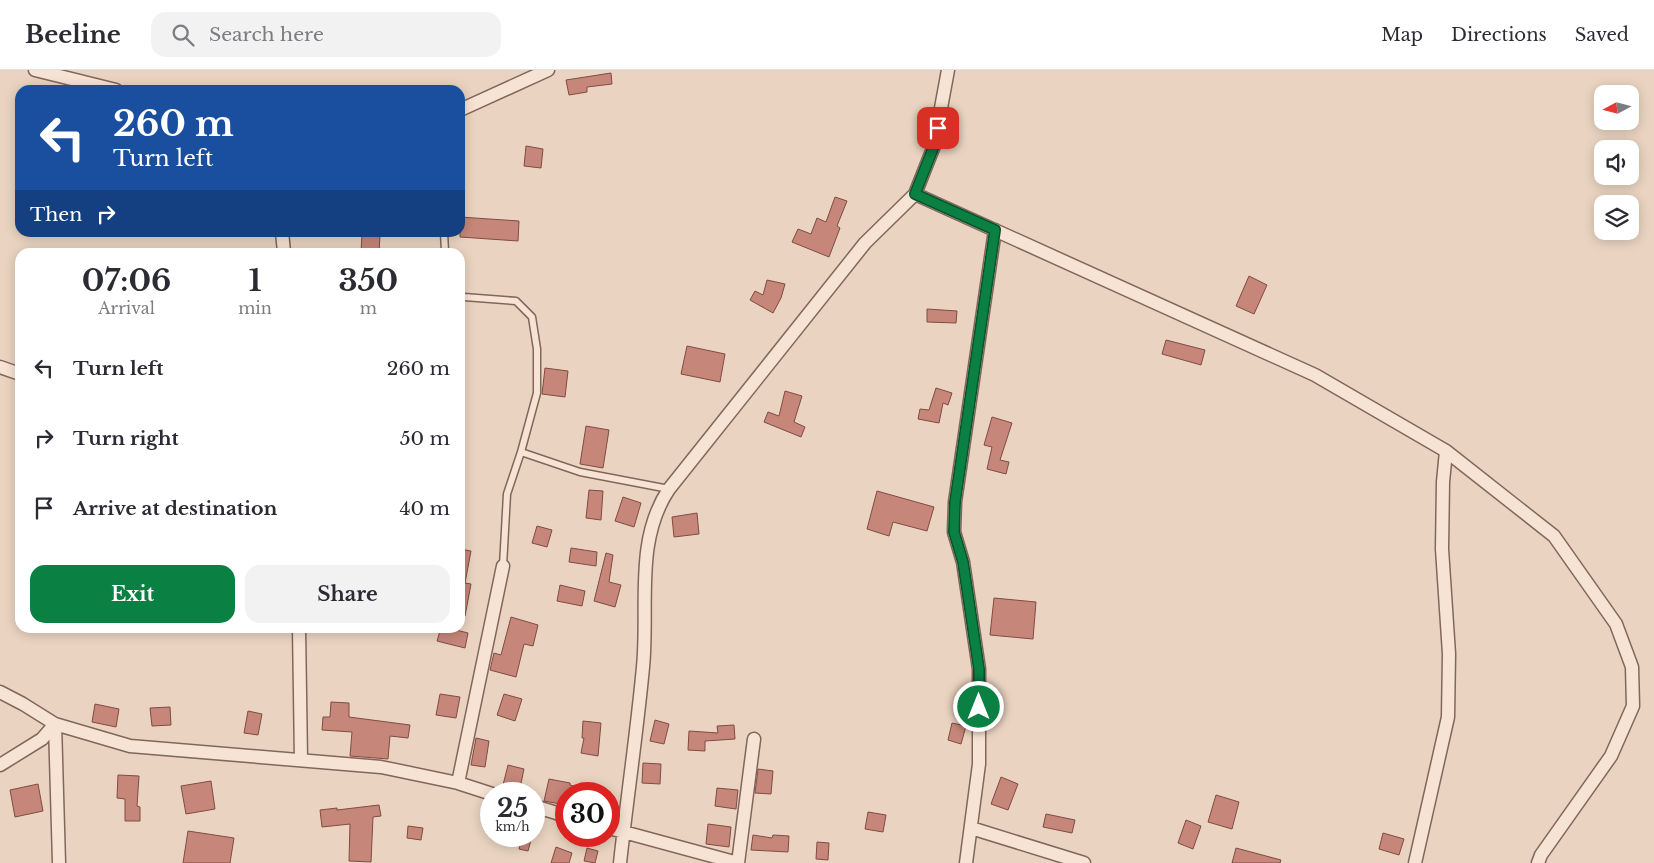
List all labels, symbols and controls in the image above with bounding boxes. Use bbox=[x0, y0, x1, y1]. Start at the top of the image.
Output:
search box bbox=[151, 12, 501, 57]
text: Beeline bbox=[25, 20, 121, 49]
icon: search bbox=[169, 21, 197, 49]
text: Search here bbox=[209, 23, 324, 46]
text: Map bbox=[1381, 24, 1423, 46]
text: Directions bbox=[1451, 24, 1547, 46]
text: Saved bbox=[1575, 24, 1629, 46]
north arrow bbox=[1594, 85, 1639, 130]
map controls bbox=[1594, 85, 1639, 240]
text: 260 m bbox=[113, 102, 234, 145]
icon: left bbox=[30, 105, 95, 170]
pin bbox=[917, 107, 959, 149]
icon: arrive bbox=[924, 114, 952, 142]
button: sound bbox=[1594, 140, 1639, 185]
text: Turn left bbox=[113, 145, 213, 172]
button: layers bbox=[1594, 195, 1639, 240]
icon: right bbox=[92, 200, 120, 228]
text: Then bbox=[30, 203, 82, 226]
text: 07:06 bbox=[82, 262, 171, 299]
text: 1 bbox=[248, 262, 262, 299]
text: 350 bbox=[339, 262, 398, 299]
text: Arrival bbox=[98, 298, 155, 318]
text: min bbox=[238, 298, 272, 318]
text: m bbox=[360, 298, 377, 318]
icon: left bbox=[30, 354, 58, 382]
text: Turn left bbox=[73, 357, 164, 380]
text: 260 m bbox=[387, 357, 450, 380]
icon: right bbox=[30, 424, 58, 452]
text: Turn right bbox=[73, 427, 179, 450]
text: 50 m bbox=[400, 427, 450, 450]
icon: arrive bbox=[30, 494, 58, 522]
text: Arrive at destination bbox=[73, 497, 277, 520]
text: 40 m bbox=[399, 497, 450, 520]
button: Exit bbox=[30, 565, 235, 623]
button: Share bbox=[245, 565, 450, 623]
position arrow bbox=[952, 680, 1004, 732]
speed limit sign: 30 bbox=[555, 782, 620, 847]
text: 25 bbox=[497, 793, 528, 824]
text: km/h bbox=[495, 819, 530, 834]

